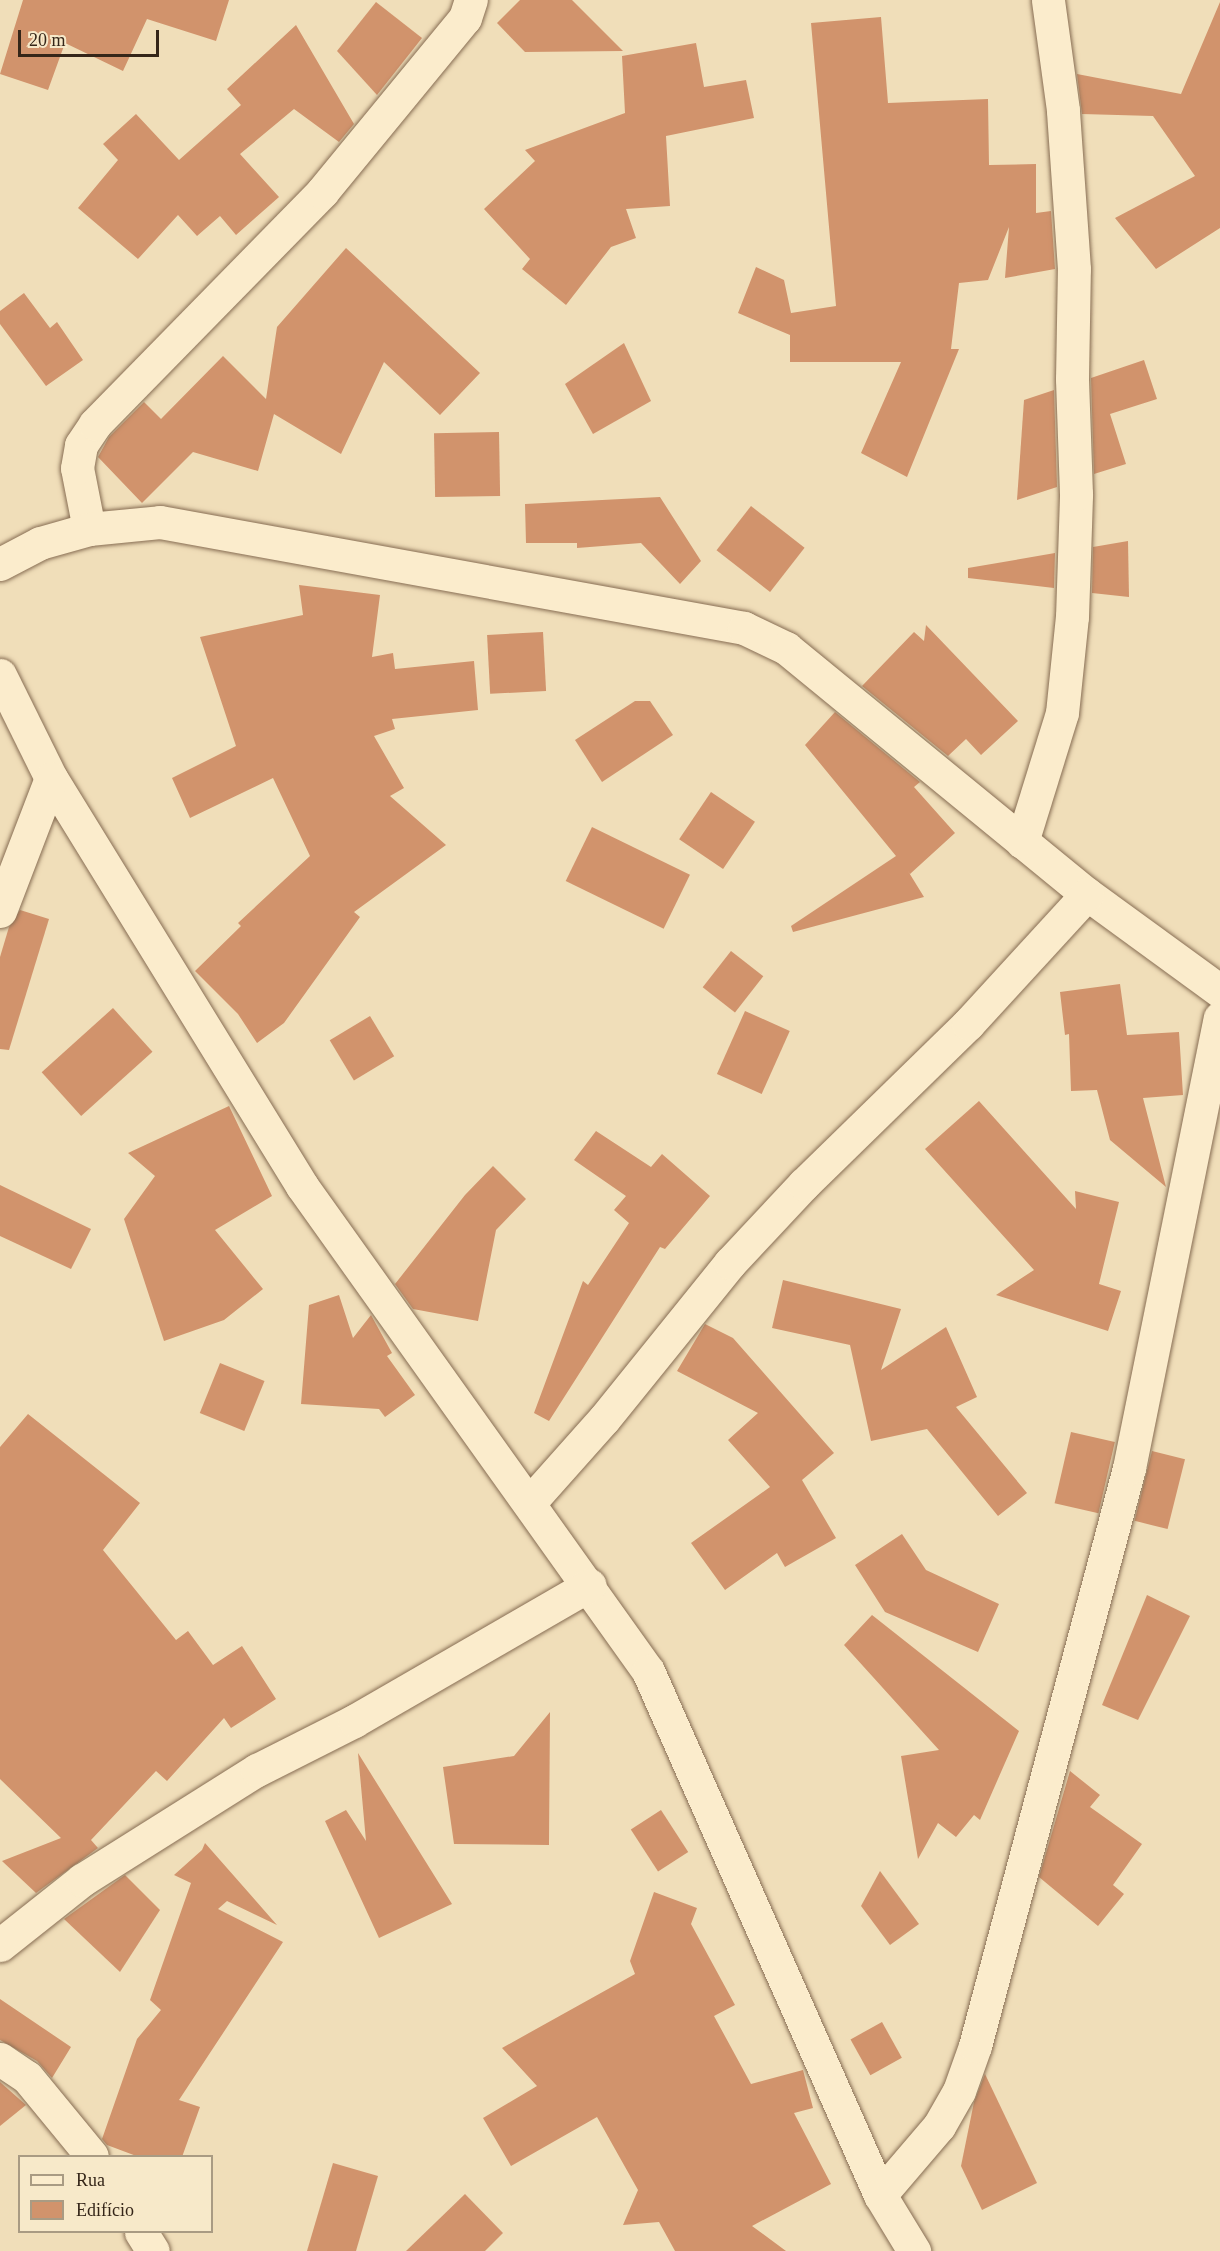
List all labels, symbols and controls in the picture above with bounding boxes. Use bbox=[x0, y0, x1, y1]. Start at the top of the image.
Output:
scale bar bbox=[21, 18, 162, 56]
text: 20 m bbox=[29, 30, 66, 50]
legend bbox=[18, 2155, 213, 2233]
text: Rua bbox=[76, 2170, 105, 2190]
text: Edifício bbox=[76, 2200, 134, 2220]

